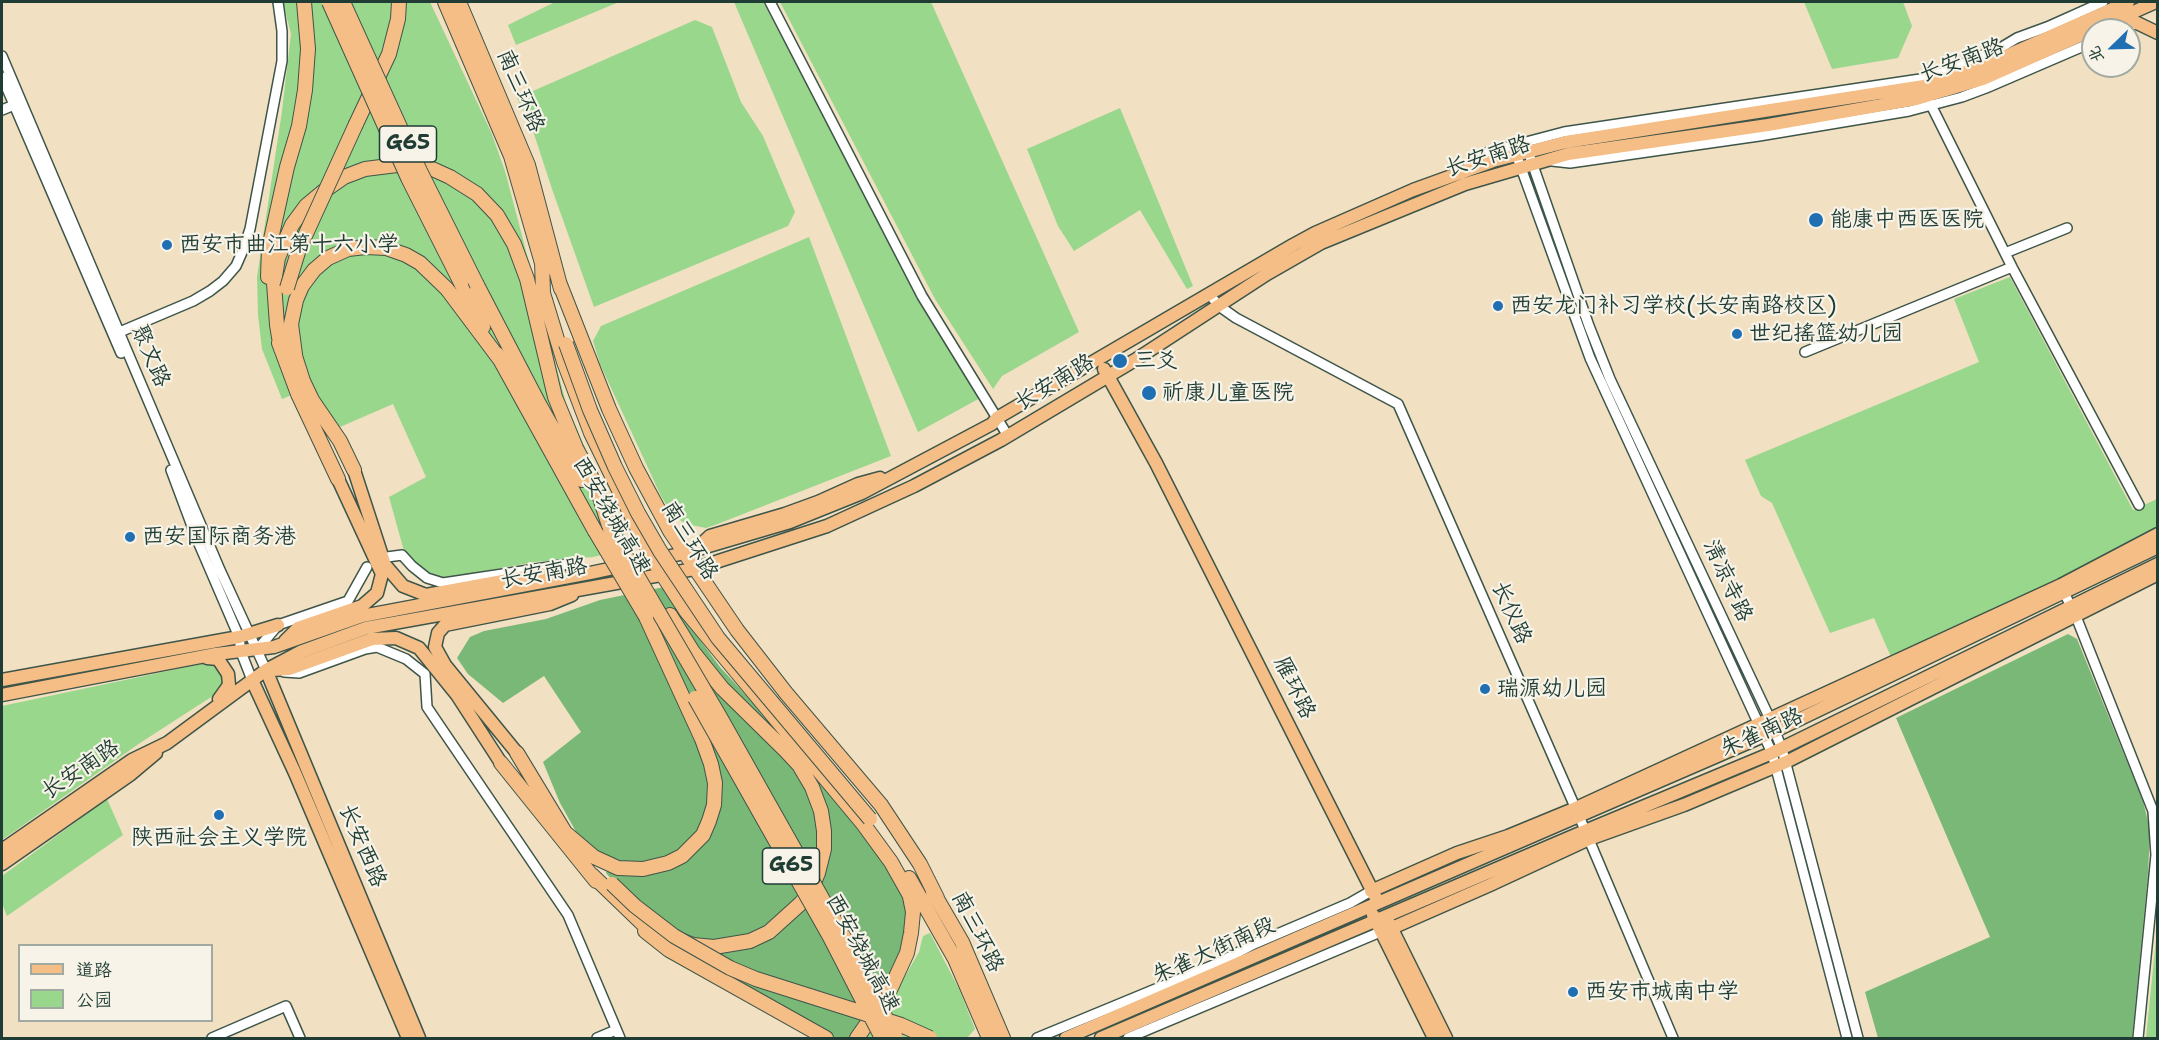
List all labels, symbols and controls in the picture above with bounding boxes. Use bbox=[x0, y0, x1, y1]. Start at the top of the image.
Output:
north arrow bbox=[2081, 18, 2141, 78]
street label: 长安南路 bbox=[1916, 34, 2008, 88]
text: 北 bbox=[2083, 43, 2109, 66]
street label: 南三环路 bbox=[491, 45, 549, 137]
road number: G65 bbox=[380, 126, 436, 162]
street label: 长安南路 bbox=[1442, 131, 1534, 183]
place label: 能康中西医医院 bbox=[1830, 207, 1984, 233]
marker: 能康中西医医院 bbox=[1807, 211, 1825, 229]
place label: 西安市曲江第十六小学 bbox=[179, 232, 399, 258]
marker: 西安市曲江第十六小学 bbox=[160, 238, 174, 252]
place label: 西安龙门补习学校(长安南路校区) bbox=[1510, 293, 1837, 319]
marker: 西安龙门补习学校(长安南路校区) bbox=[1491, 299, 1505, 313]
street label: 聚文路 bbox=[125, 320, 175, 392]
place label: 世纪摇篮幼儿园 bbox=[1749, 321, 1903, 347]
marker: 世纪摇篮幼儿园 bbox=[1730, 327, 1744, 341]
place label: 三爻 bbox=[1134, 348, 1178, 374]
street label: 长安南路 bbox=[1010, 349, 1100, 417]
marker: 三爻 bbox=[1111, 352, 1129, 370]
place label: 祈康儿童医院 bbox=[1162, 380, 1294, 406]
marker: 祈康儿童医院 bbox=[1140, 384, 1158, 402]
street label: 西安绕城高速 bbox=[567, 452, 655, 580]
street label: 南三环路 bbox=[655, 496, 723, 586]
place label: 西安国际商务港 bbox=[142, 524, 296, 550]
marker: 西安国际商务港 bbox=[123, 530, 137, 544]
street label: 清凉寺路 bbox=[1696, 536, 1758, 626]
street label: 长安南路 bbox=[498, 553, 590, 595]
street label: 长仪路 bbox=[1486, 577, 1536, 649]
street label: 雁环路 bbox=[1268, 653, 1320, 723]
place label: 瑞源幼儿园 bbox=[1497, 676, 1607, 702]
marker: 瑞源幼儿园 bbox=[1478, 682, 1492, 696]
street label: 朱雀南路 bbox=[1716, 703, 1808, 763]
street label: 长安南路 bbox=[37, 734, 125, 806]
street label: 长安西路 bbox=[333, 800, 391, 892]
marker: 陕西社会主义学院 bbox=[212, 808, 226, 822]
place label: 陕西社会主义学院 bbox=[131, 825, 307, 851]
road number: G65 bbox=[762, 848, 820, 884]
street label: 南三环路 bbox=[945, 887, 1009, 977]
street label: 西安绕城高速 bbox=[819, 890, 905, 1018]
street label: 朱雀大街南段 bbox=[1148, 912, 1280, 990]
legend bbox=[18, 944, 213, 1022]
text: 道路 bbox=[76, 958, 112, 982]
place label: 西安市城南中学 bbox=[1585, 979, 1739, 1005]
marker: 西安市城南中学 bbox=[1566, 985, 1580, 999]
text: 公园 bbox=[76, 988, 112, 1012]

